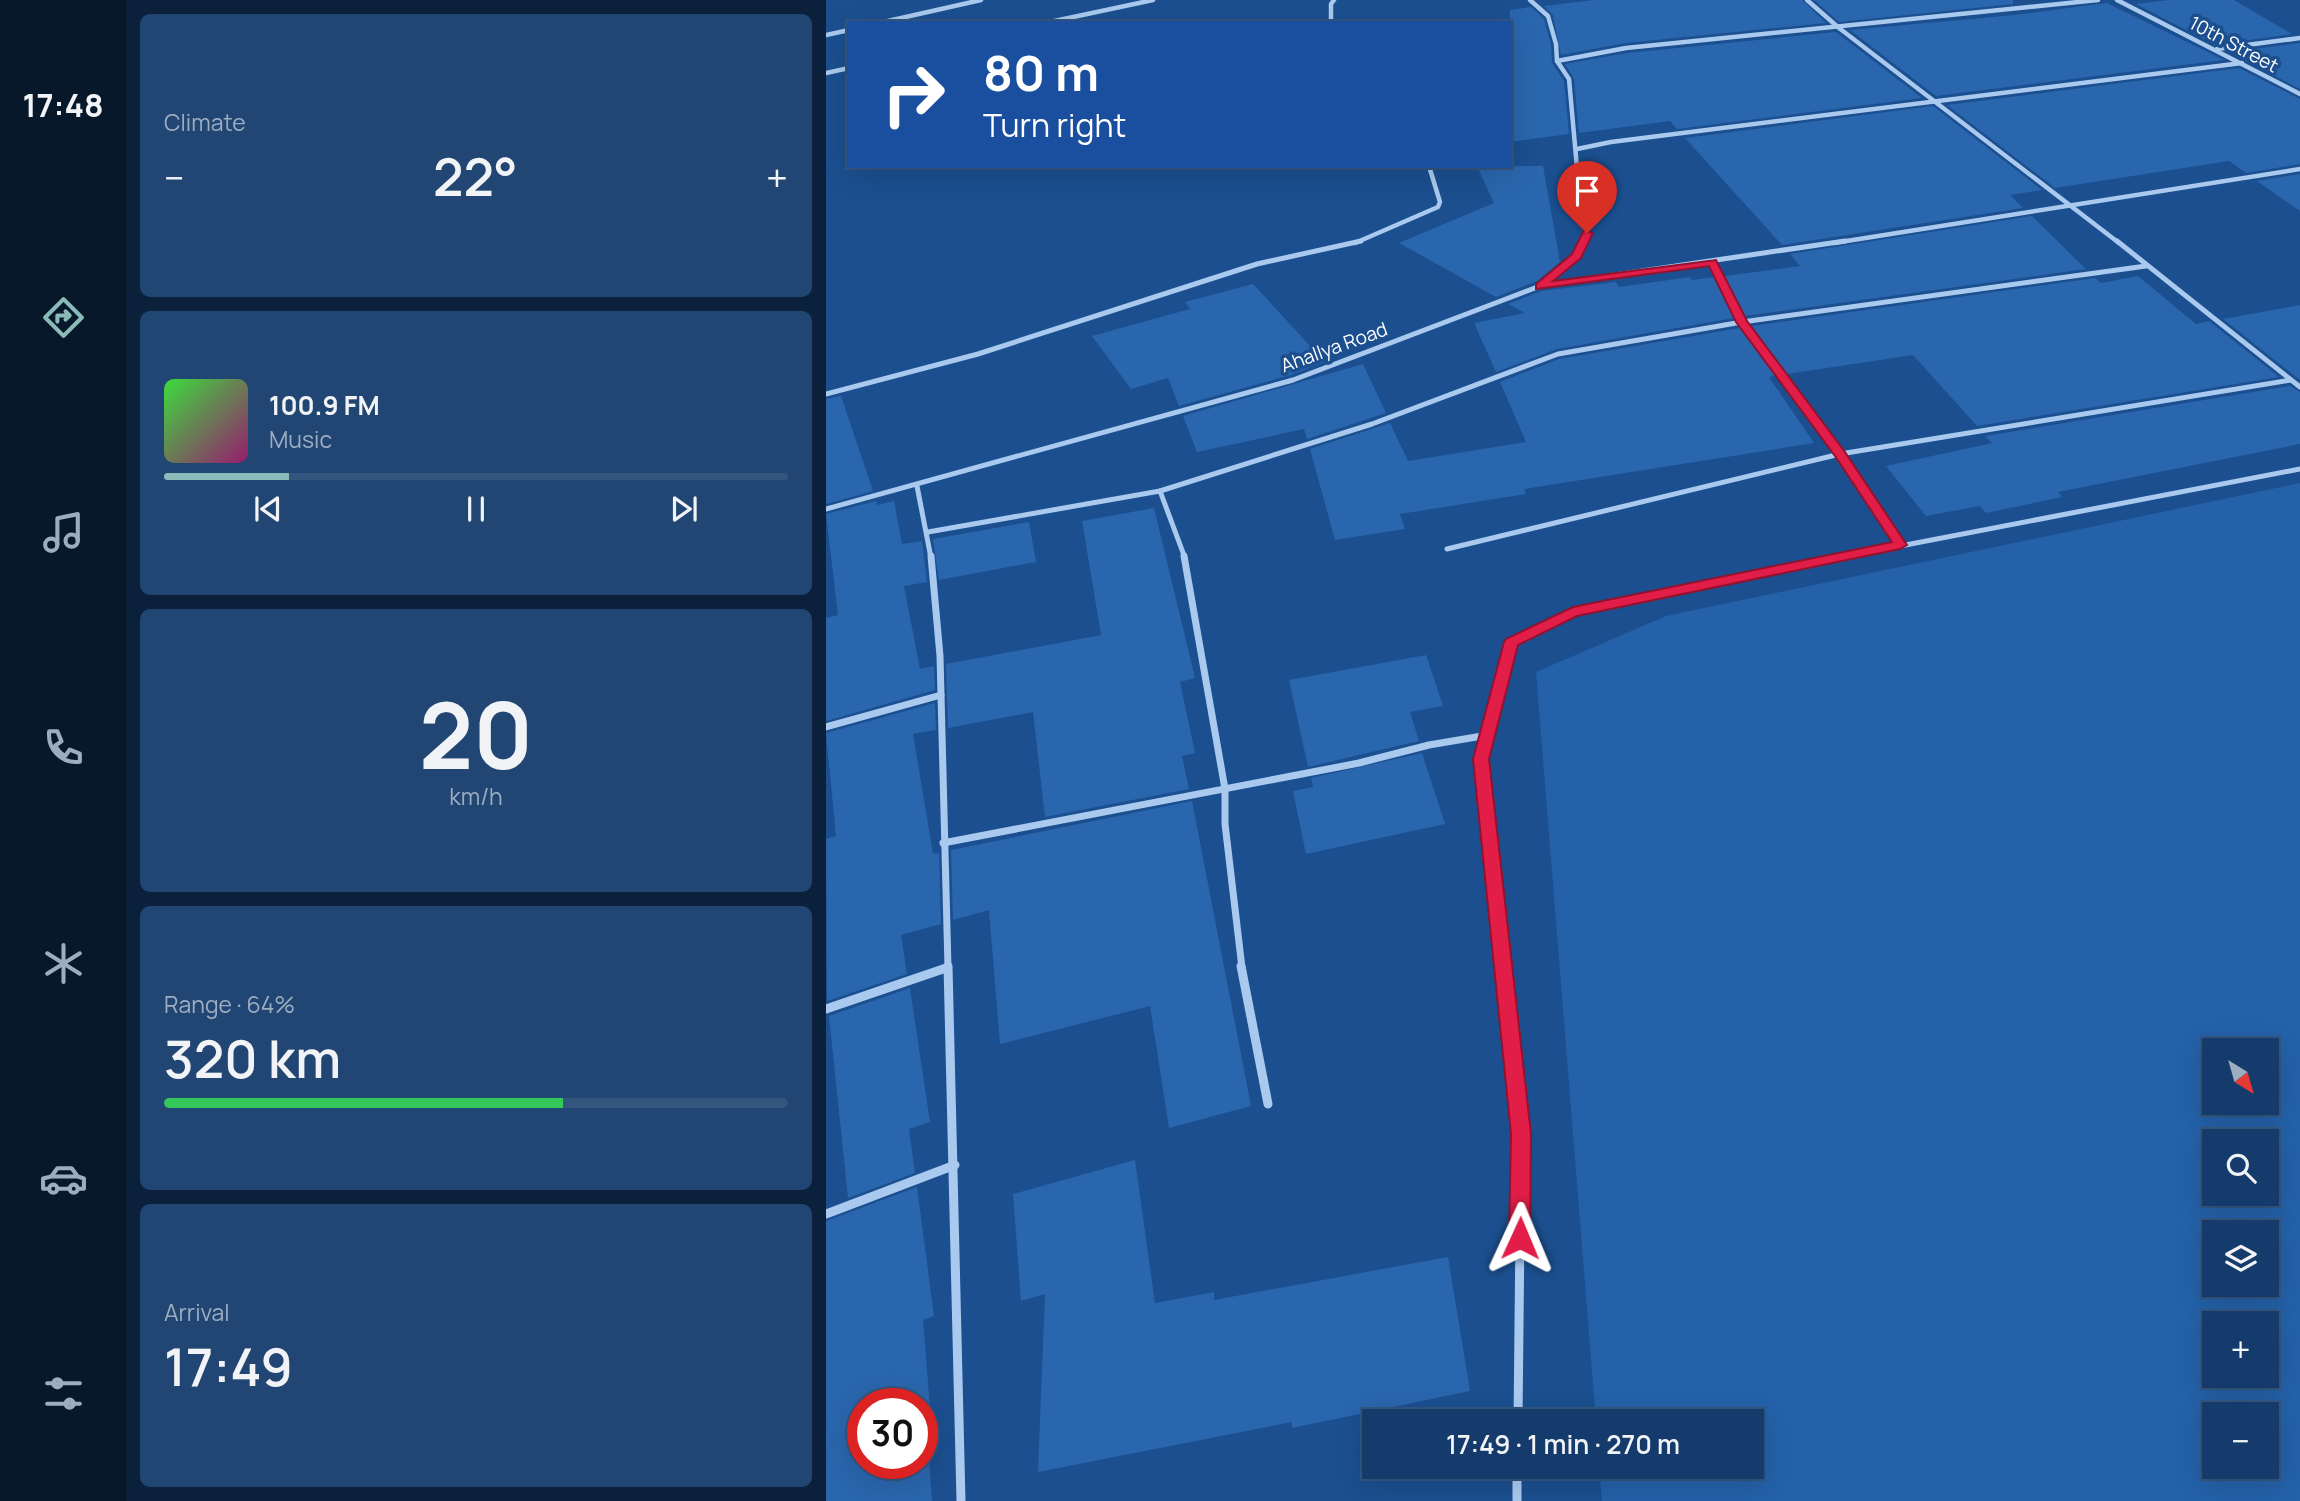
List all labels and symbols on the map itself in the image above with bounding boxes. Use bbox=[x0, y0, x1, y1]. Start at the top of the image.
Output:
street label: 10th Street bbox=[2185, 10, 2283, 78]
pin bbox=[1557, 161, 1617, 233]
street label: Ahallya Road bbox=[1277, 316, 1391, 378]
north arrow bbox=[2202, 1038, 2278, 1115]
position arrow bbox=[1483, 1201, 1557, 1275]
speed limit sign: 30 bbox=[847, 1388, 938, 1479]

